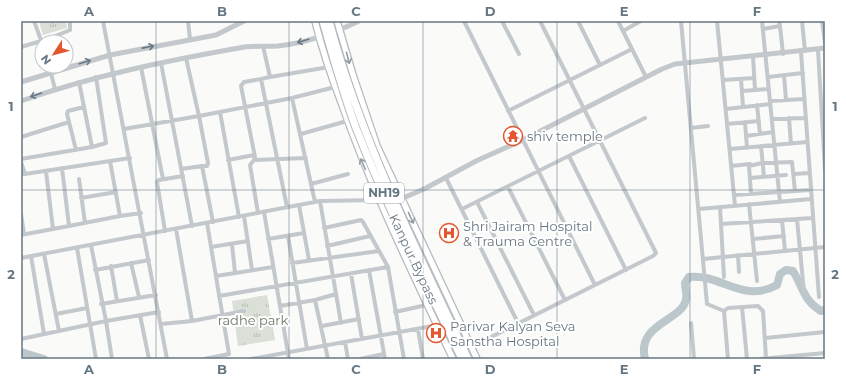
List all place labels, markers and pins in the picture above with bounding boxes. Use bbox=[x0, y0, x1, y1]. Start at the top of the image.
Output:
temple icon: shiv temple bbox=[502, 125, 524, 147]
place label: shiv temple bbox=[527, 128, 603, 144]
place label: Shri Jairam Hospital & Trauma Centre bbox=[463, 218, 592, 249]
hospital icon: Shri Jairam Hospital & Trauma Centre bbox=[438, 222, 460, 244]
place label: Parivar Kalyan Seva Sanstha Hospital bbox=[450, 318, 576, 349]
hospital icon: Parivar Kalyan Seva Sanstha Hospital bbox=[425, 322, 447, 344]

